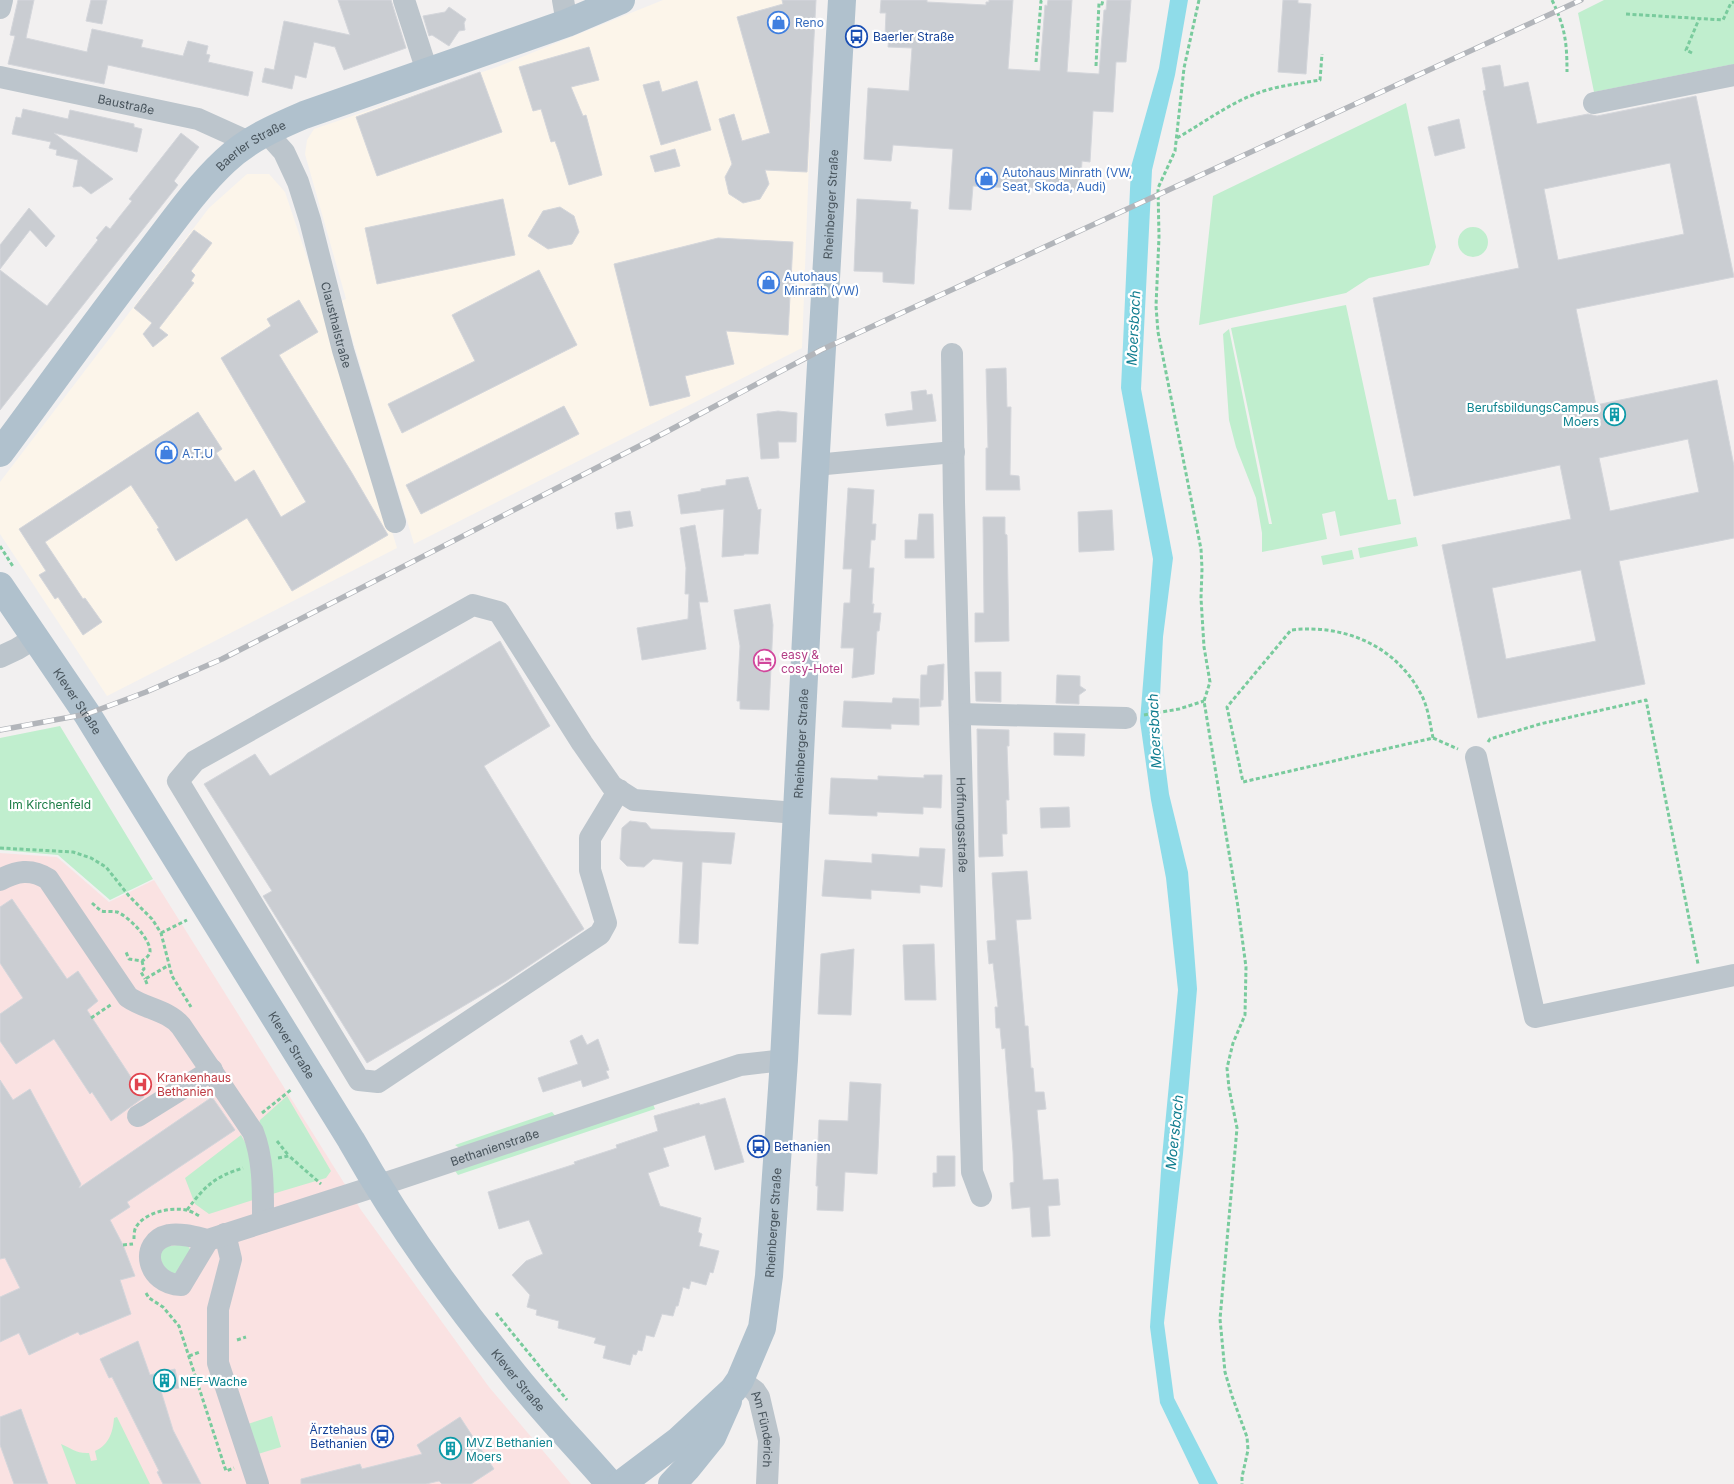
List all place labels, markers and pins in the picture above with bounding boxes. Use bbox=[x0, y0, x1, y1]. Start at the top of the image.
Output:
shop icon: Reno bbox=[767, 10, 791, 34]
place label: Reno bbox=[795, 15, 824, 30]
bus stop icon: Baerler Straße bbox=[845, 24, 869, 48]
place label: Baerler Straße bbox=[873, 29, 954, 44]
place label: Autohaus Minrath (VW, Seat, Skoda, Audi) bbox=[1002, 165, 1132, 194]
shop icon: Autohaus Minrath (VW, Seat, Skoda, Audi) bbox=[974, 167, 998, 191]
place label: Autohaus Minrath (VW) bbox=[784, 269, 859, 298]
shop icon: Autohaus Minrath (VW) bbox=[756, 271, 780, 295]
place label: BerufsbildungsCampus Moers bbox=[1467, 400, 1599, 429]
building icon: BerufsbildungsCampus Moers bbox=[1603, 402, 1627, 426]
shop icon: A.T.U bbox=[154, 441, 178, 465]
place label: A.T.U bbox=[182, 446, 213, 461]
place label: easy & cosy-Hotel bbox=[781, 647, 843, 676]
hotel icon: easy & cosy-Hotel bbox=[753, 649, 777, 673]
place label: Krankenhaus Bethanien bbox=[157, 1070, 231, 1099]
hospital icon: Krankenhaus Bethanien bbox=[129, 1072, 153, 1096]
bus stop icon: Bethanien bbox=[746, 1134, 770, 1158]
place label: Bethanien bbox=[774, 1139, 831, 1154]
building icon: NEF-Wache bbox=[152, 1369, 176, 1393]
place label: NEF-Wache bbox=[180, 1374, 247, 1389]
place label: Ärztehaus Bethanien bbox=[310, 1422, 367, 1451]
bus stop icon: Ärztehaus Bethanien bbox=[371, 1424, 395, 1448]
place label: MVZ Bethanien Moers bbox=[466, 1435, 553, 1464]
building icon: MVZ Bethanien Moers bbox=[438, 1437, 462, 1461]

